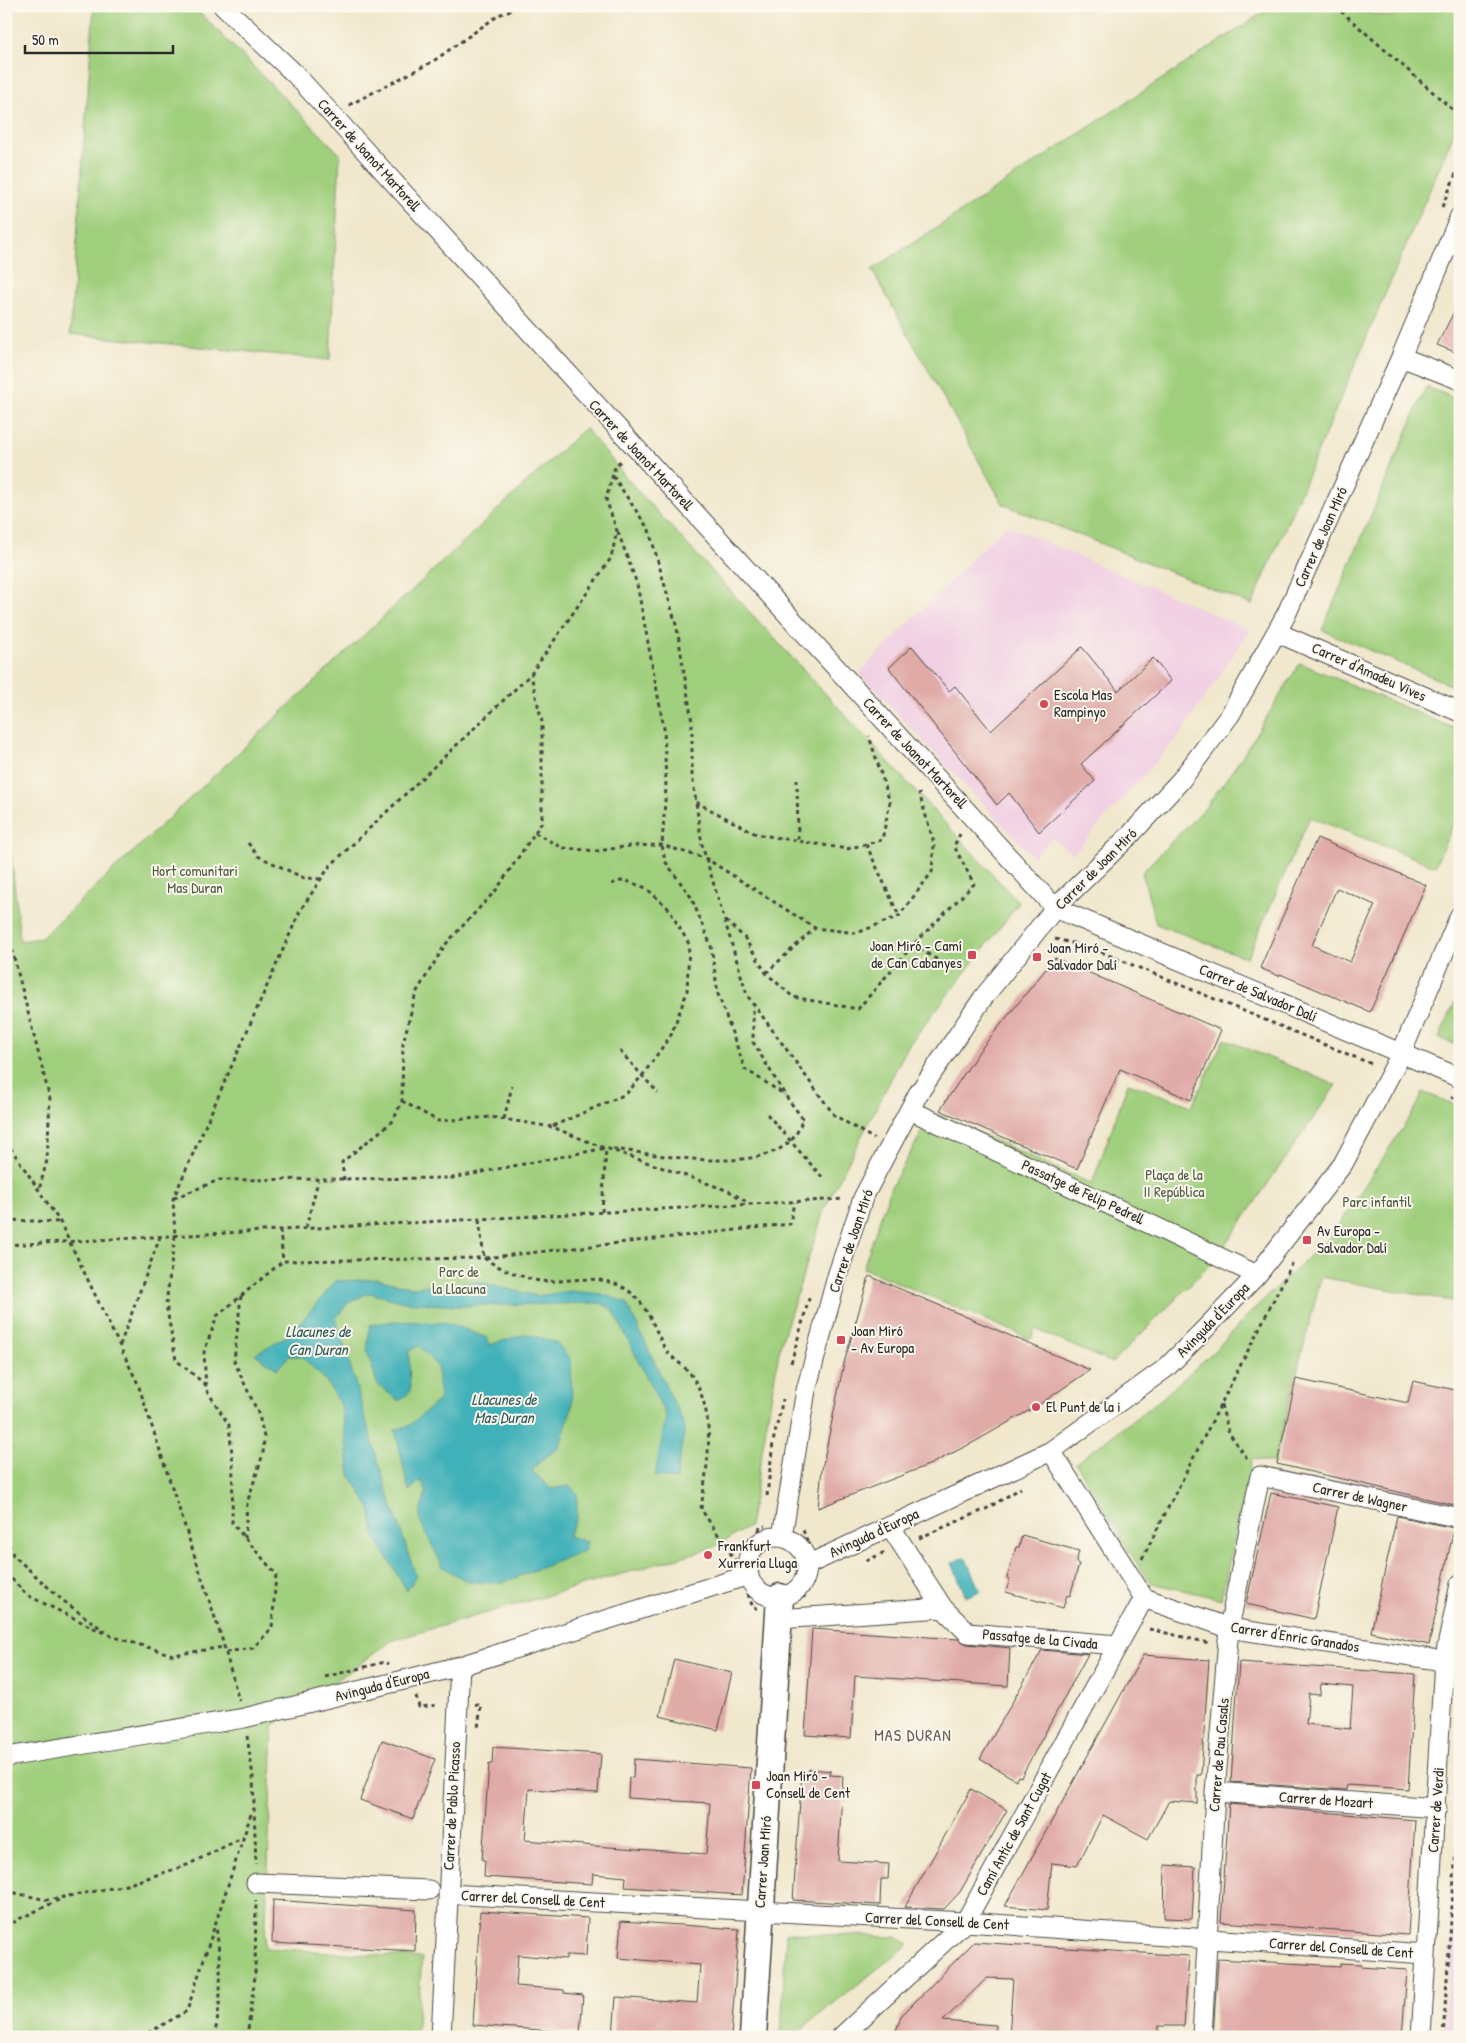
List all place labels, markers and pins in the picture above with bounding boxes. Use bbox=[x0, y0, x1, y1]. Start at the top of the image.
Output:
place label: Escola Mas Rampinyo bbox=[1054, 684, 1112, 722]
marker: Escola Mas Rampinyo bbox=[1038, 698, 1050, 710]
place label: Joan Miró - Camí de Can Cabanyes bbox=[870, 935, 962, 973]
place label: Joan Miró - Salvador Dalí bbox=[1047, 937, 1117, 975]
marker: Joan Miró - Camí de Can Cabanyes bbox=[966, 949, 978, 961]
marker: Joan Miró - Salvador Dalí bbox=[1031, 951, 1043, 963]
place label: Av Europa - Salvador Dalí bbox=[1317, 1220, 1387, 1258]
marker: Av Europa - Salvador Dalí bbox=[1301, 1234, 1313, 1246]
place label: Joan Miró - Av Europa bbox=[851, 1320, 914, 1358]
marker: Joan Miró - Av Europa bbox=[835, 1334, 847, 1346]
place label: El Punt de la i bbox=[1046, 1396, 1121, 1417]
marker: El Punt de la i bbox=[1030, 1401, 1042, 1413]
place label: Frankfurt Xurreria Lluga bbox=[717, 1535, 797, 1573]
marker: Frankfurt Xurreria Lluga bbox=[702, 1549, 714, 1561]
place label: Joan Miró - Consell de Cent bbox=[766, 1765, 851, 1803]
marker: Joan Miró - Consell de Cent bbox=[750, 1779, 762, 1791]

